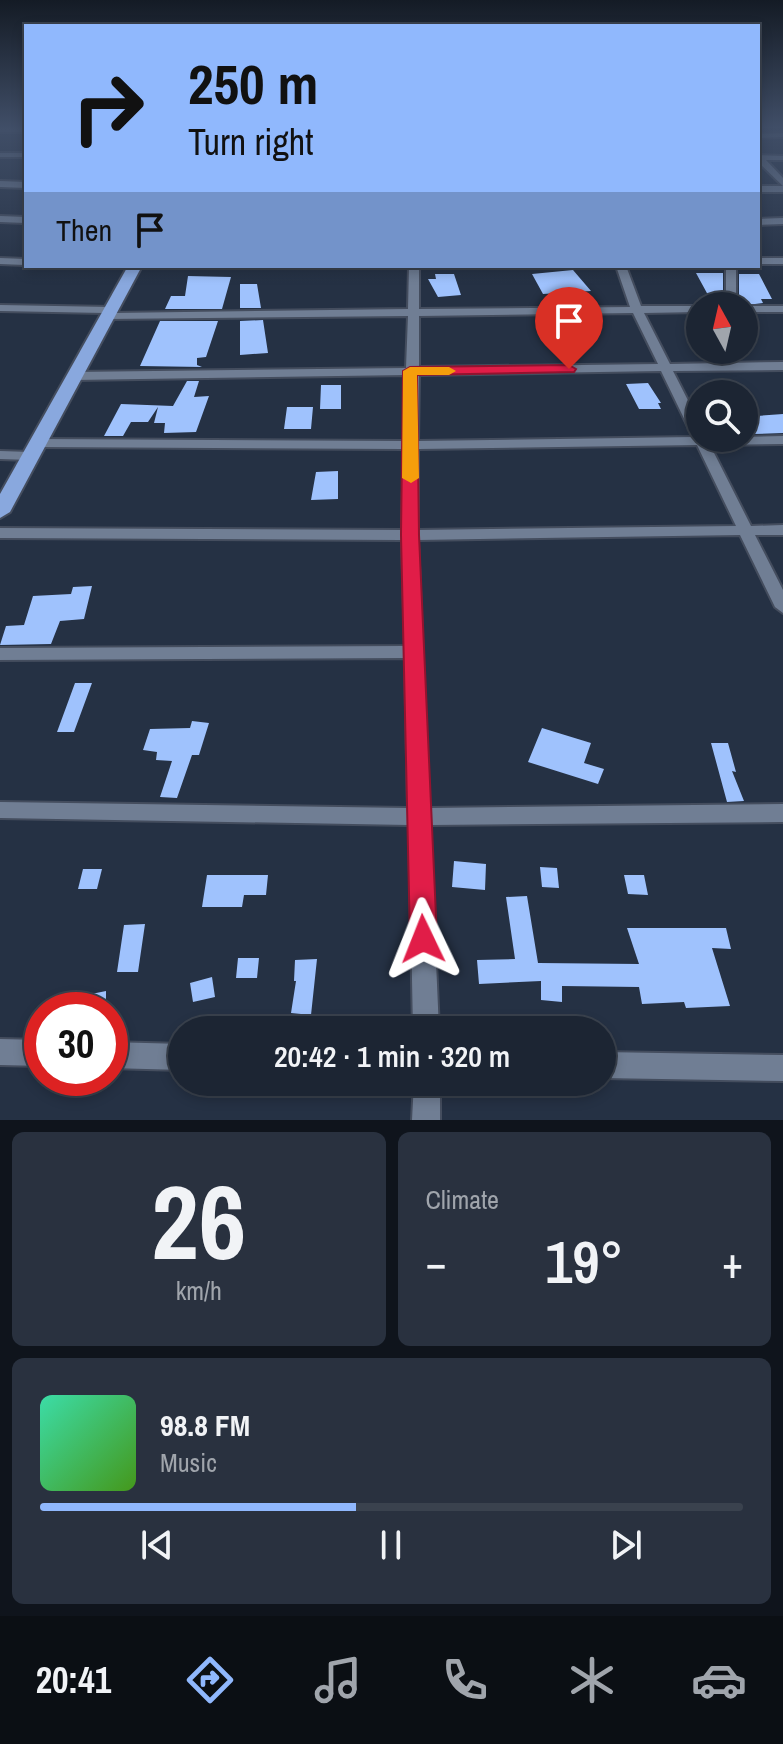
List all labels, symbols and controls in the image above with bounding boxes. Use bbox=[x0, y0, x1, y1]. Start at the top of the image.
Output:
text: 250 m bbox=[188, 46, 318, 121]
icon: right bbox=[56, 56, 160, 160]
text: Turn right bbox=[188, 118, 313, 166]
icon: arrive bbox=[128, 208, 172, 252]
text: Then bbox=[56, 210, 112, 250]
pin bbox=[535, 287, 603, 369]
north arrow bbox=[686, 292, 758, 364]
map controls bbox=[686, 292, 758, 452]
icon: arrive bbox=[547, 299, 591, 343]
button: search bbox=[686, 380, 758, 452]
position arrow bbox=[381, 897, 465, 981]
speed limit sign: 30 bbox=[24, 992, 128, 1096]
text: 20:42 · 1 min · 320 m bbox=[274, 1036, 510, 1076]
text: 26 bbox=[151, 1151, 246, 1291]
text: Climate bbox=[426, 1182, 499, 1217]
text: 19° bbox=[545, 1221, 624, 1302]
text: − bbox=[426, 1232, 447, 1292]
text: + bbox=[722, 1232, 743, 1292]
text: km/h bbox=[176, 1273, 222, 1308]
text: 98.8 FM bbox=[160, 1405, 250, 1445]
text: Music bbox=[160, 1445, 217, 1480]
icon: previous bbox=[135, 1523, 179, 1567]
icon: pause bbox=[369, 1523, 413, 1567]
icon: next bbox=[604, 1523, 648, 1567]
icon: directions bbox=[182, 1652, 238, 1708]
icon: music bbox=[310, 1652, 366, 1708]
icon: phone bbox=[437, 1652, 493, 1708]
icon: climate bbox=[564, 1652, 620, 1708]
icon: car bbox=[691, 1652, 747, 1708]
text: 20:41 bbox=[36, 1656, 111, 1704]

